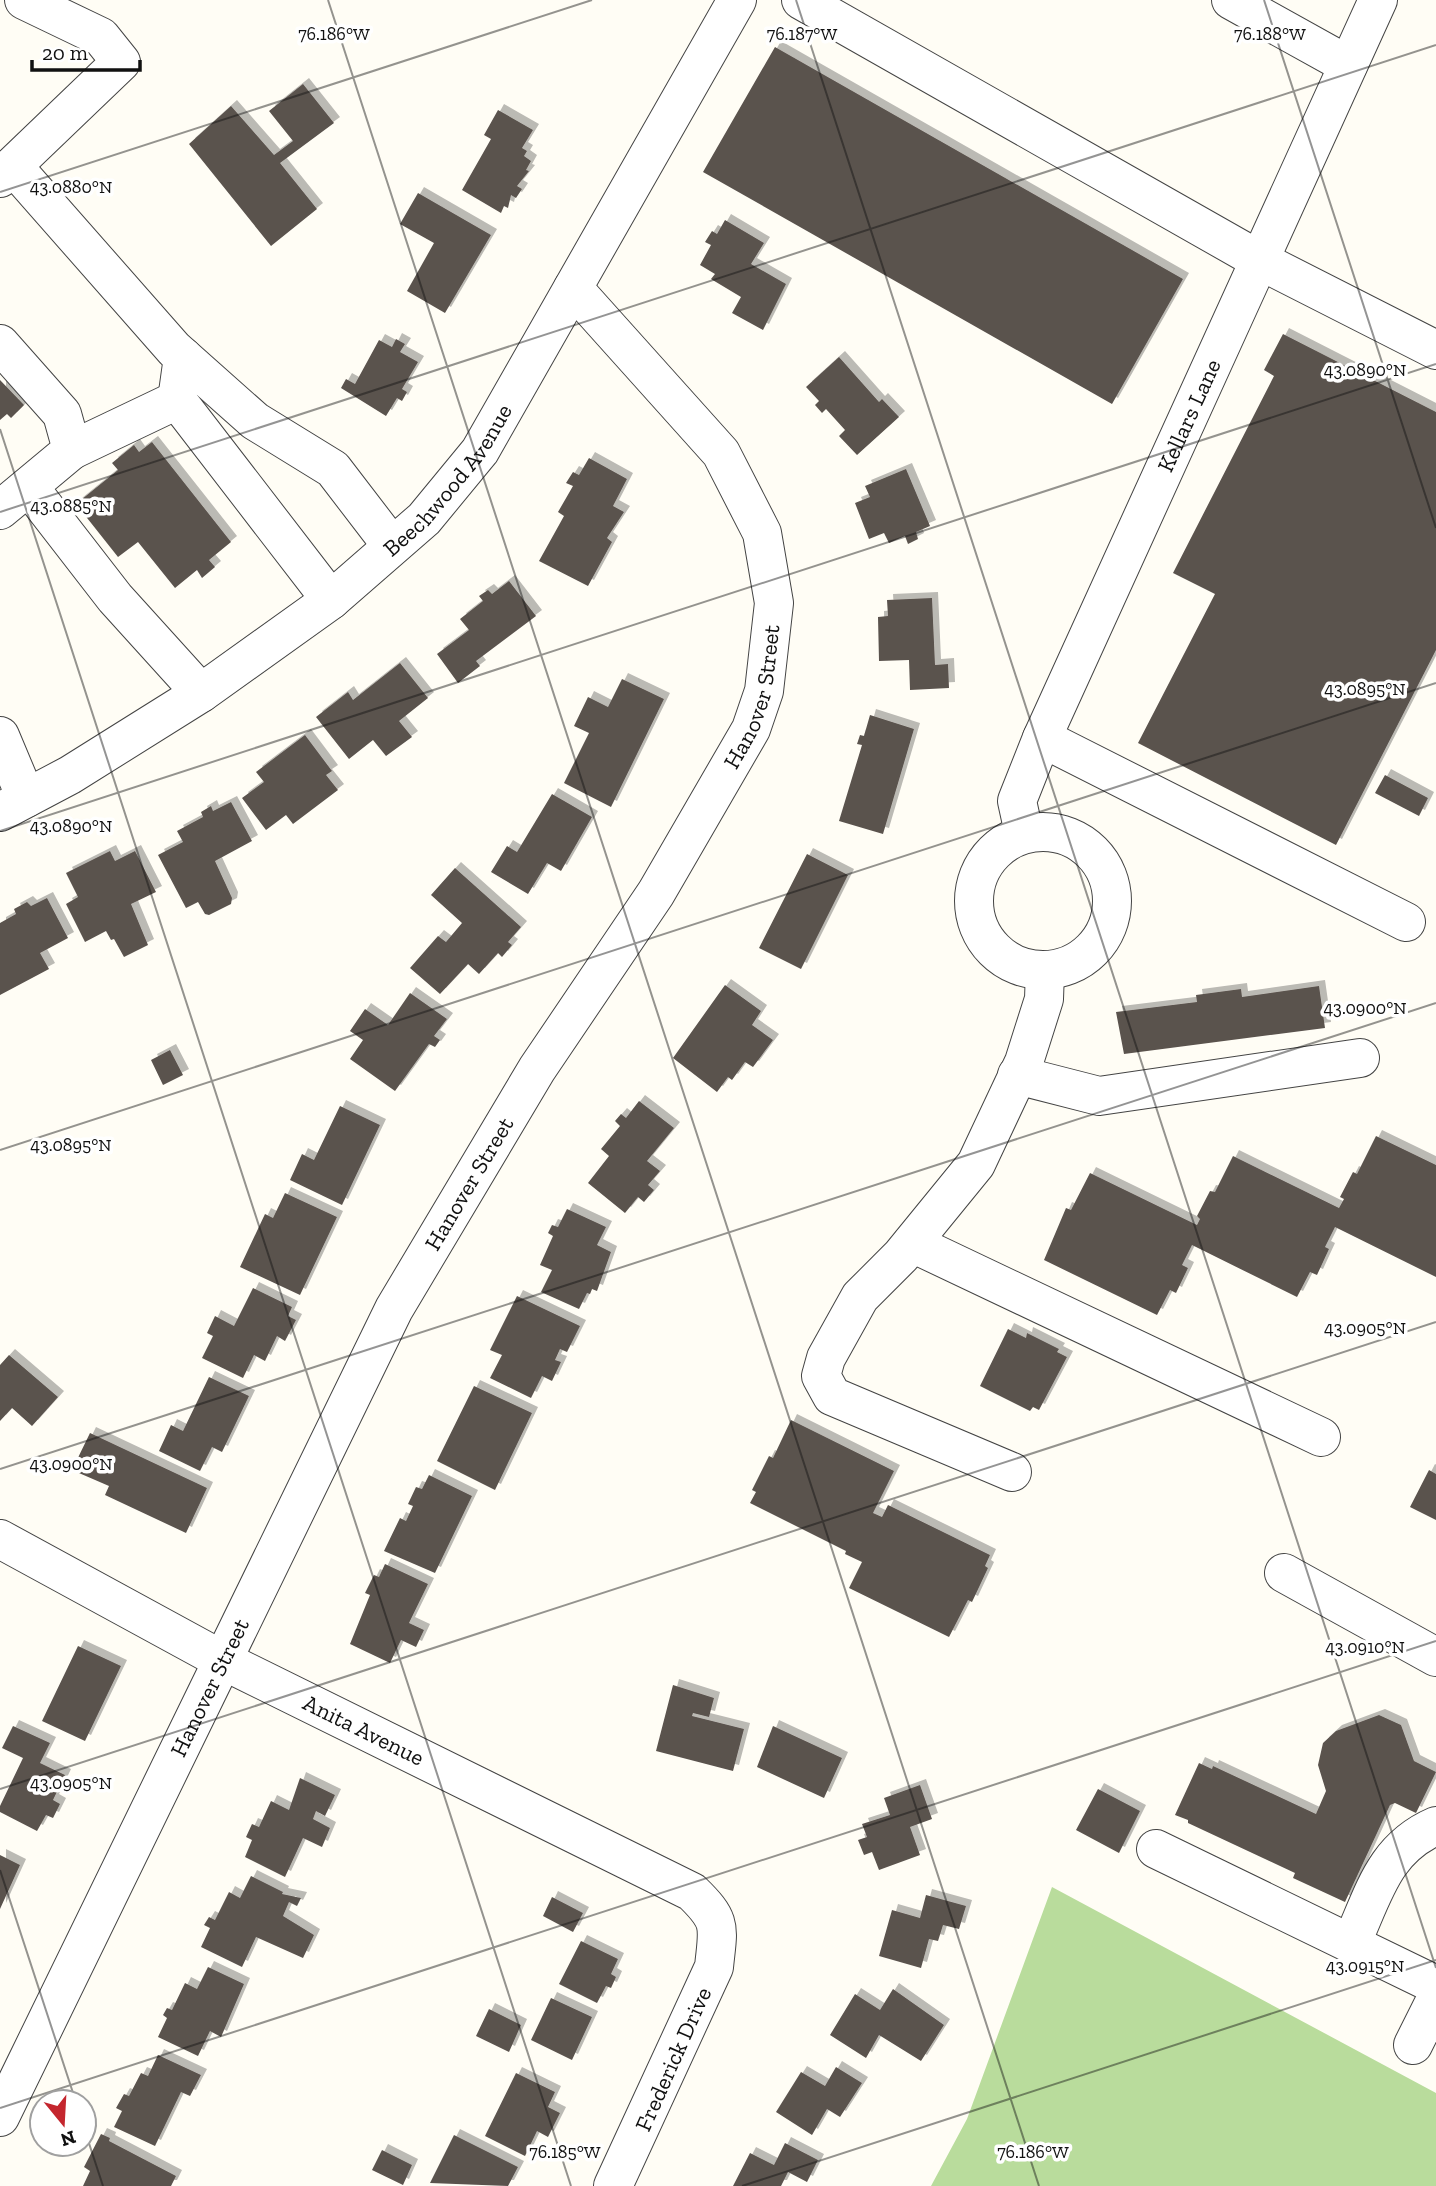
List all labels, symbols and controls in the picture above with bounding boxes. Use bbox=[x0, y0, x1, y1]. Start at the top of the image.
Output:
text: 76.186°W bbox=[298, 23, 370, 45]
text: 76.187°W bbox=[767, 23, 837, 45]
text: 76.188°W bbox=[1234, 23, 1306, 45]
scale bar bbox=[32, 28, 140, 72]
text: 20 m bbox=[42, 40, 88, 65]
text: 43.0880°N bbox=[30, 176, 112, 198]
street label: Kellars Lane bbox=[1151, 354, 1227, 476]
text: 43.0890°N bbox=[1324, 359, 1406, 381]
street label: Beechwood Avenue bbox=[377, 399, 518, 562]
text: 43.0885°N bbox=[30, 495, 112, 517]
street label: Hanover Street bbox=[717, 623, 785, 774]
text: 43.0895°N bbox=[1324, 678, 1406, 700]
text: 43.0890°N bbox=[30, 815, 112, 837]
text: 43.0900°N bbox=[1323, 997, 1407, 1019]
street label: Hanover Street bbox=[418, 1111, 519, 1255]
text: 43.0895°N bbox=[30, 1134, 112, 1156]
text: 43.0905°N bbox=[1324, 1317, 1406, 1339]
text: 43.0900°N bbox=[29, 1453, 113, 1475]
street label: Hanover Street bbox=[164, 1613, 255, 1761]
text: 43.0910°N bbox=[1325, 1636, 1405, 1658]
street label: Anita Avenue bbox=[299, 1688, 429, 1772]
text: 43.0905°N bbox=[30, 1772, 112, 1794]
text: 43.0915°N bbox=[1326, 1955, 1404, 1977]
street label: Frederick Drive bbox=[629, 1983, 717, 2135]
north arrow bbox=[28, 2088, 98, 2158]
text: N bbox=[58, 2126, 79, 2152]
text: 76.185°W bbox=[529, 2141, 601, 2163]
text: 76.186°W bbox=[997, 2141, 1069, 2163]

